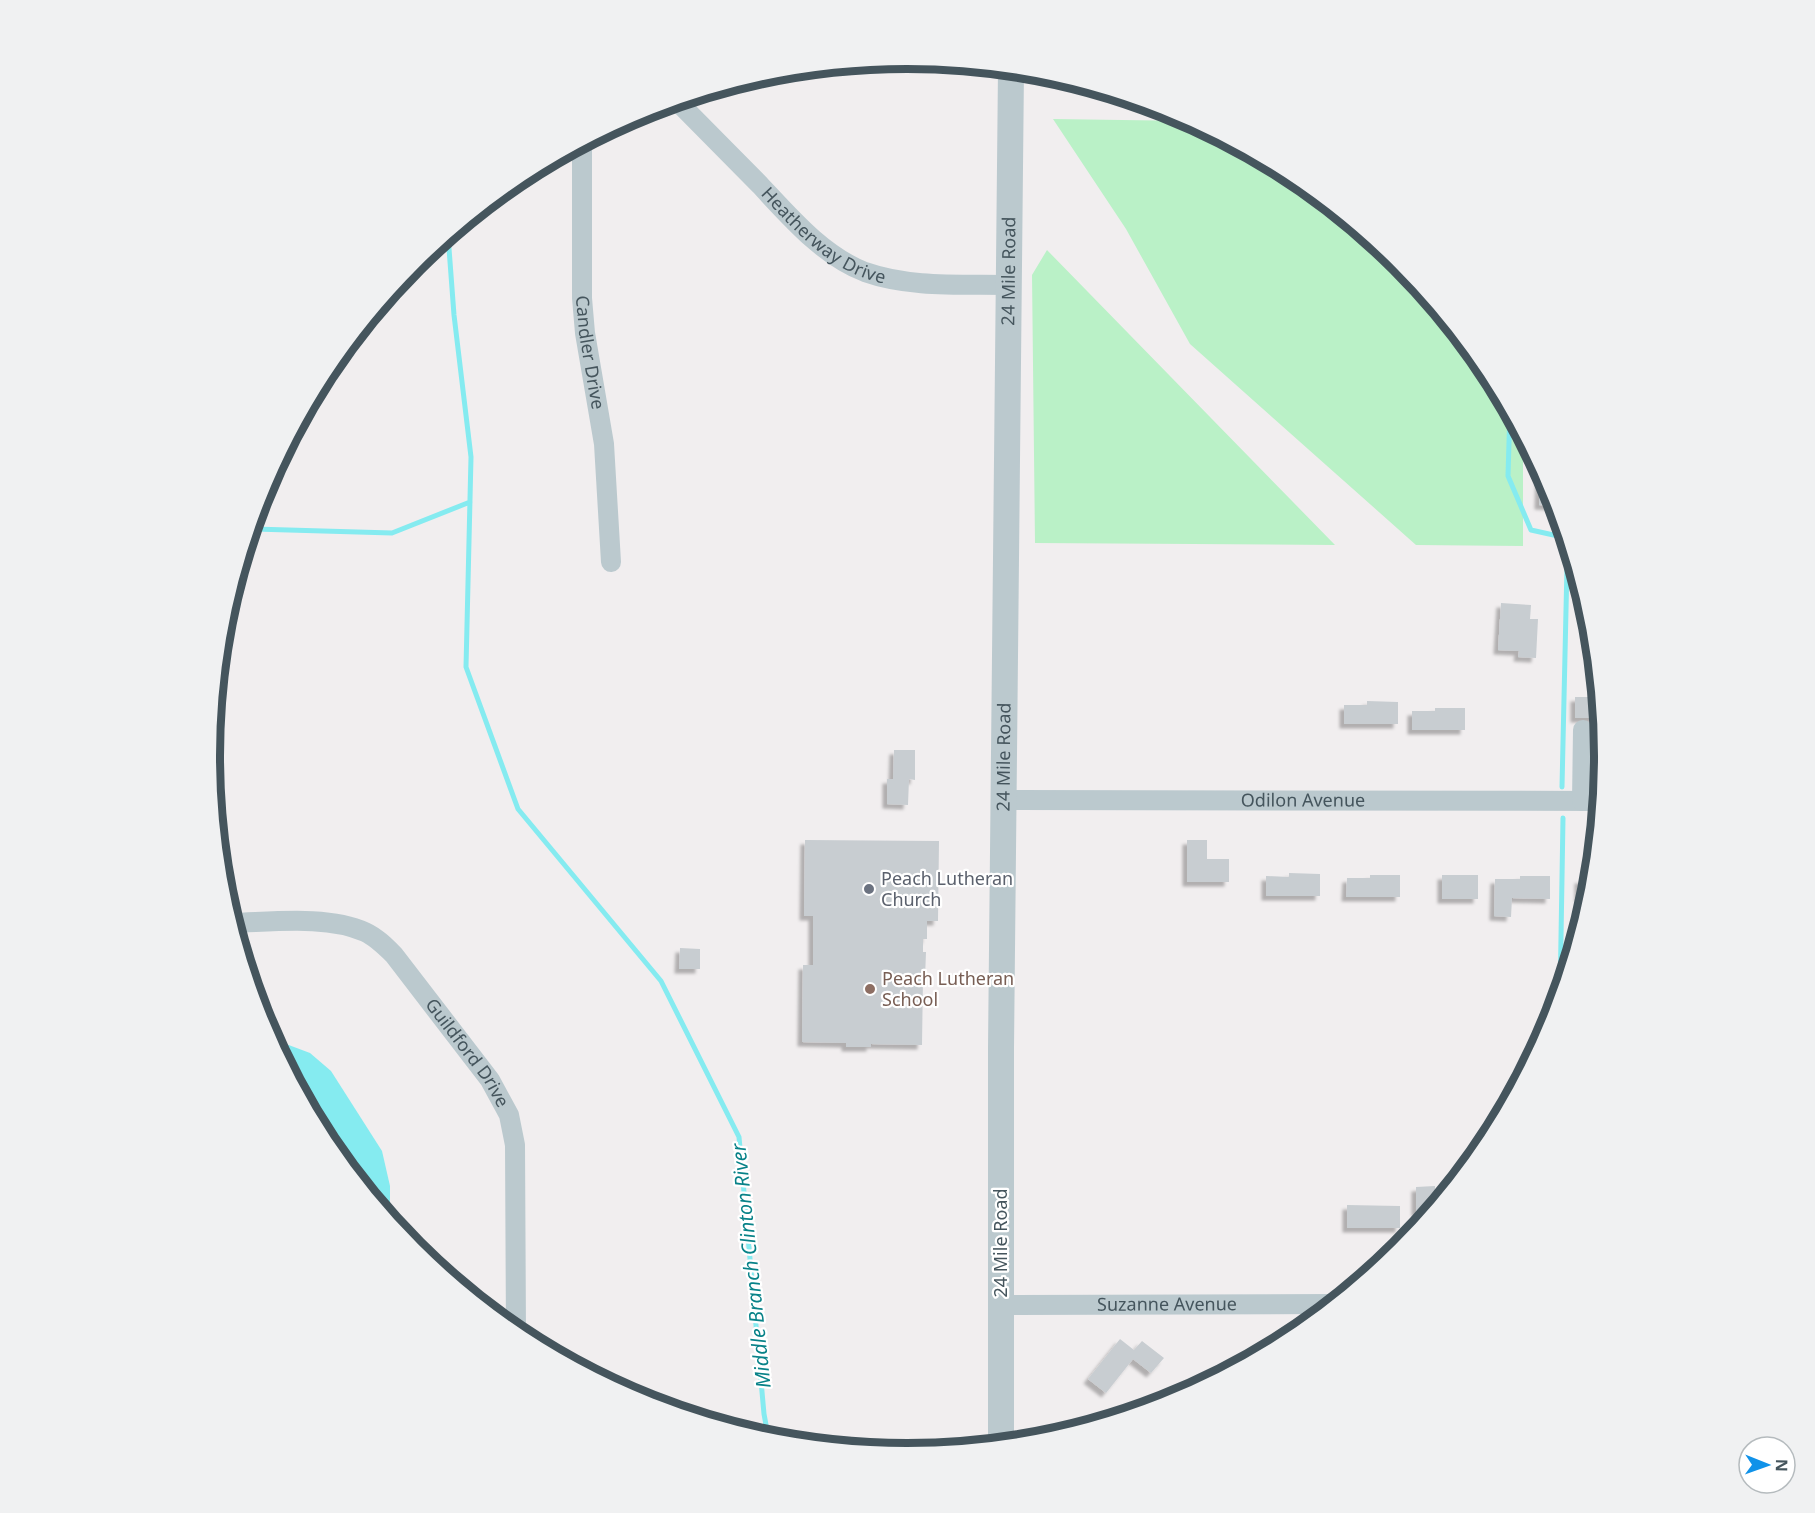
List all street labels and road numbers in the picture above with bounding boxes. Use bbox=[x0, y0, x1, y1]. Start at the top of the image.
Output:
street label: Heatherway Drive bbox=[757, 181, 888, 289]
street label: 24 Mile Road bbox=[995, 216, 1020, 326]
street label: Candler Drive bbox=[571, 294, 611, 411]
street label: 24 Mile Road bbox=[990, 702, 1016, 812]
street label: Odilon Avenue bbox=[1241, 787, 1365, 812]
street label: Guildford Drive bbox=[420, 993, 515, 1111]
street label: 24 Mile Road bbox=[988, 1189, 1012, 1297]
street label: Suzanne Avenue bbox=[1097, 1291, 1237, 1316]

